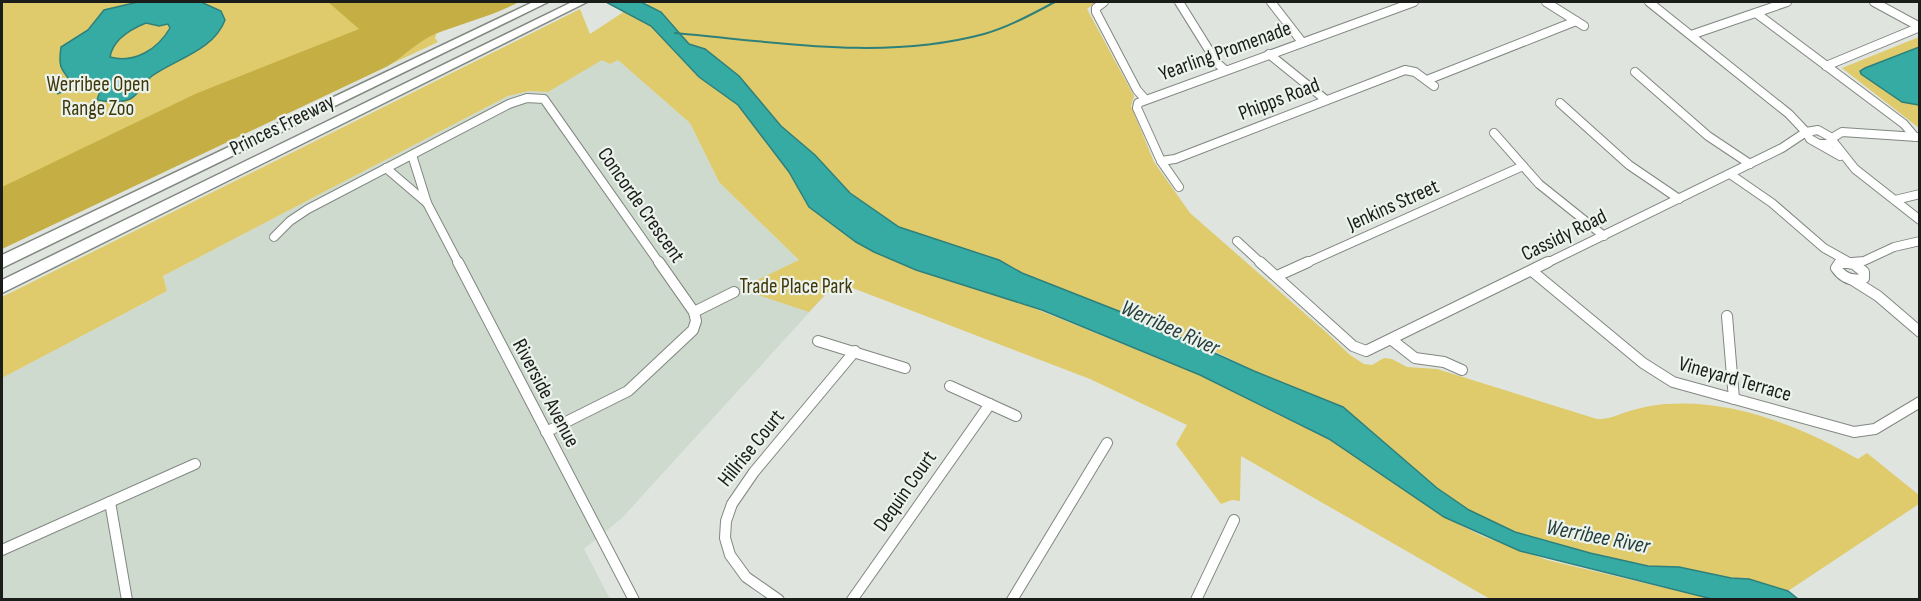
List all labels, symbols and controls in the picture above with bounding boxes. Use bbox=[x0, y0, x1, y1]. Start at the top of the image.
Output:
street label: Yearling Promenade bbox=[1156, 16, 1294, 86]
park label: Werribee Open Range Zoo bbox=[46, 72, 150, 121]
street label: Phipps Road bbox=[1235, 72, 1323, 126]
street label: Princes Freeway bbox=[226, 89, 338, 161]
street label: Concorde Crescent bbox=[592, 143, 690, 267]
street label: Jenkins Street bbox=[1342, 174, 1443, 237]
street label: Cassidy Road bbox=[1517, 204, 1611, 266]
park label: Trade Place Park bbox=[740, 274, 852, 299]
water label: Werribee River bbox=[1117, 294, 1224, 362]
street label: Riverside Avenue bbox=[507, 335, 585, 451]
street label: Vineyard Terrace bbox=[1676, 351, 1794, 407]
street label: Hillrise Court bbox=[712, 404, 790, 492]
street label: Dequin Court bbox=[868, 446, 942, 536]
water label: Werribee River bbox=[1544, 514, 1653, 560]

